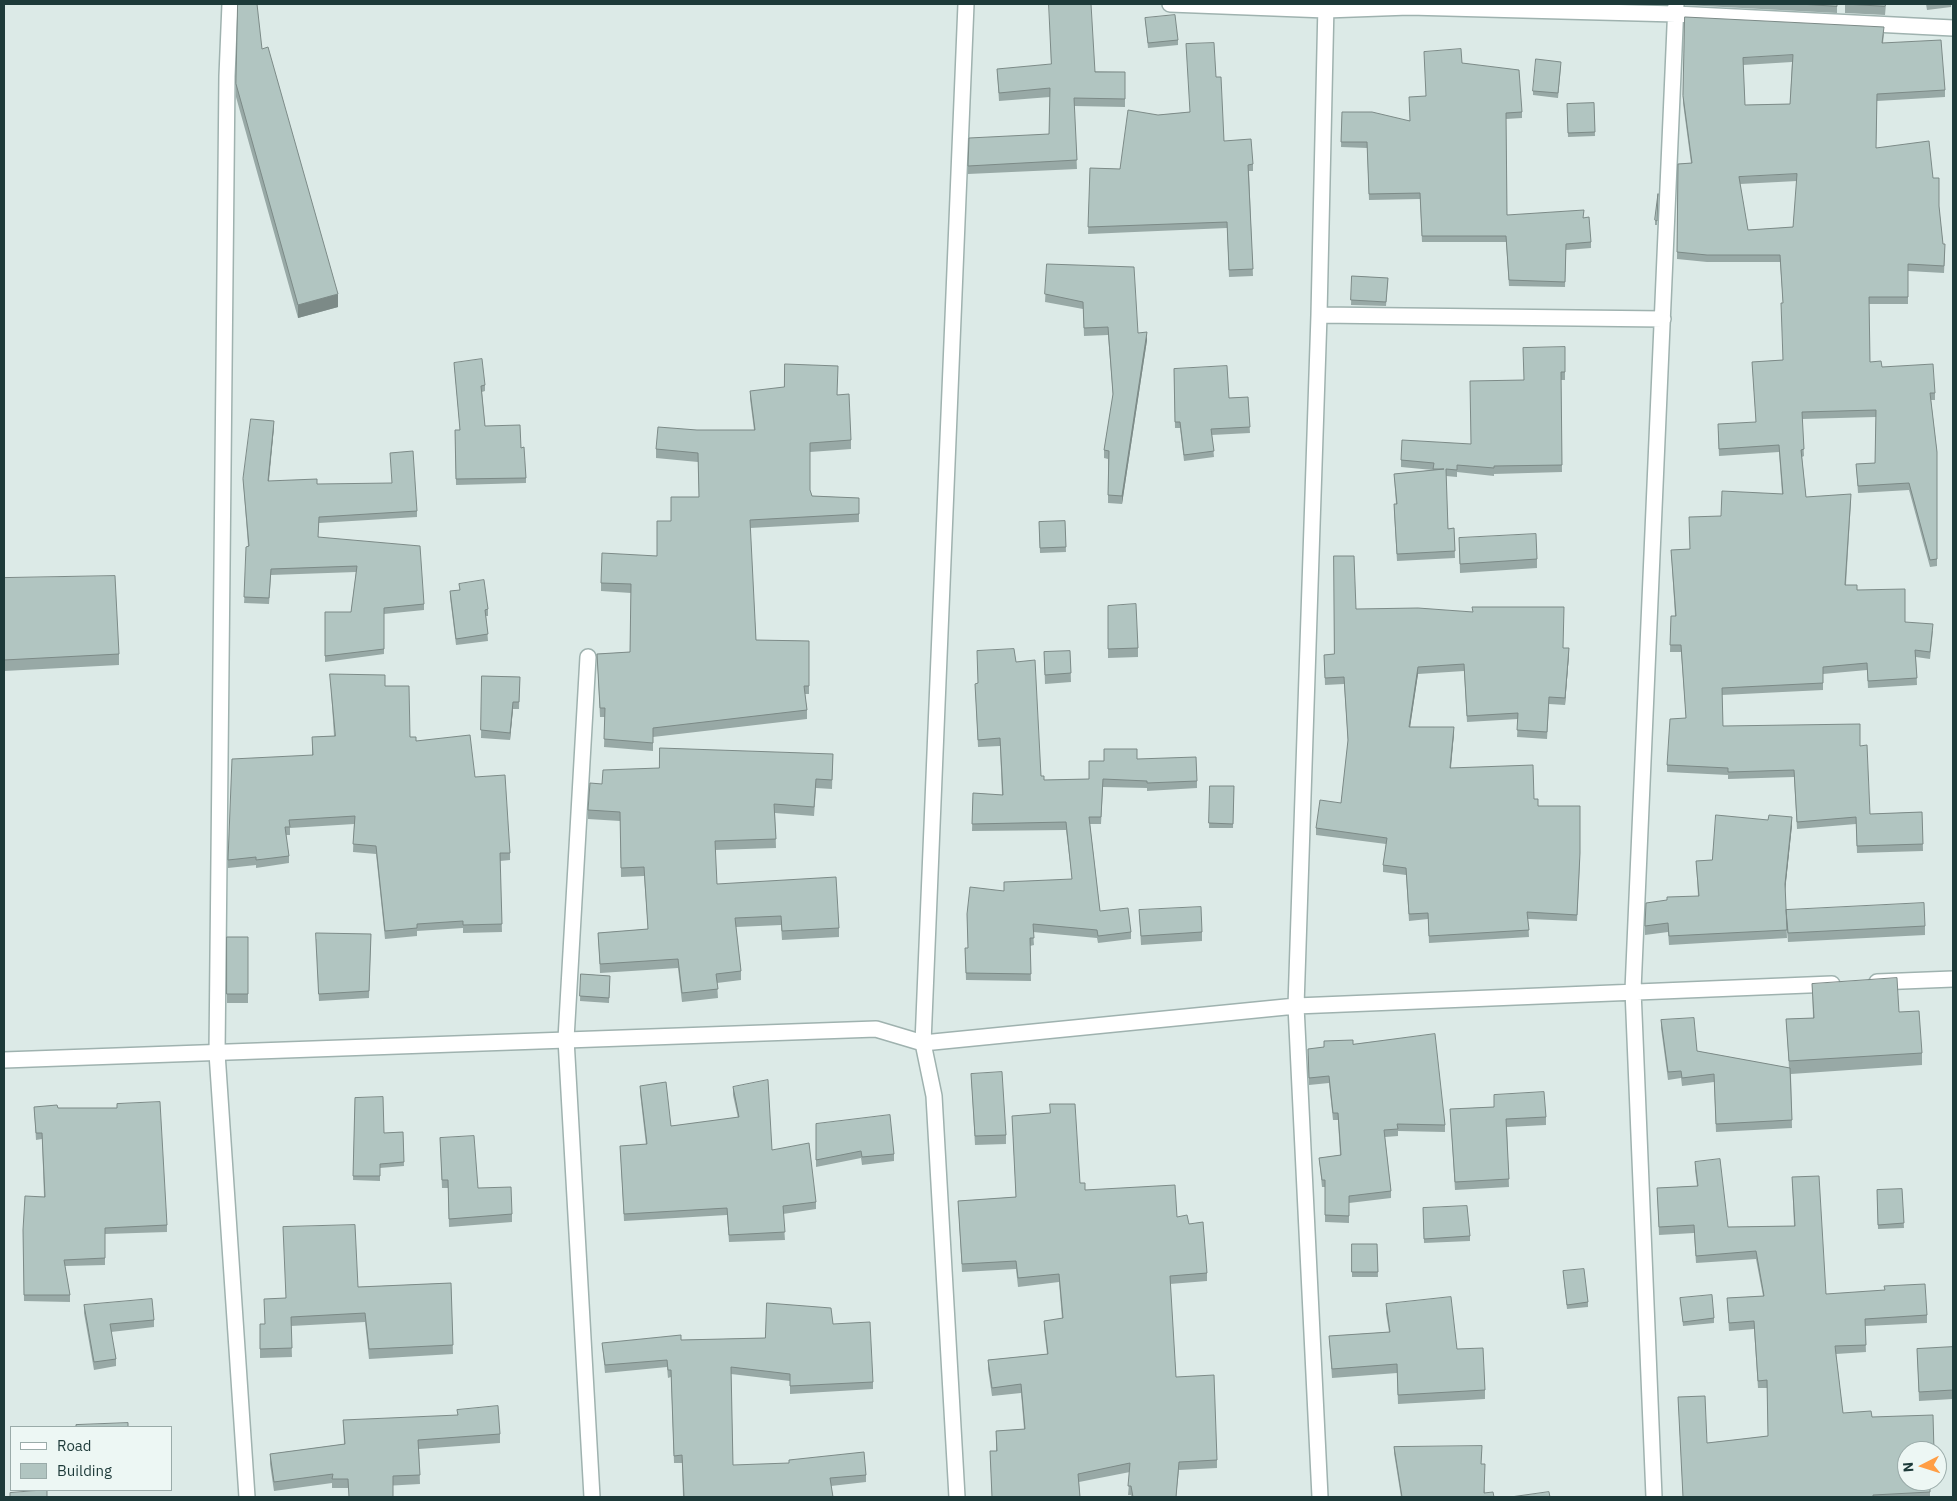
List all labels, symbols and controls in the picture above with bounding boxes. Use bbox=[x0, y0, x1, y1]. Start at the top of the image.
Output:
legend bbox=[10, 1426, 172, 1491]
text: Road bbox=[57, 1436, 92, 1455]
north arrow bbox=[1897, 1441, 1947, 1491]
text: Building bbox=[57, 1461, 112, 1480]
text: N bbox=[1899, 1461, 1917, 1473]

